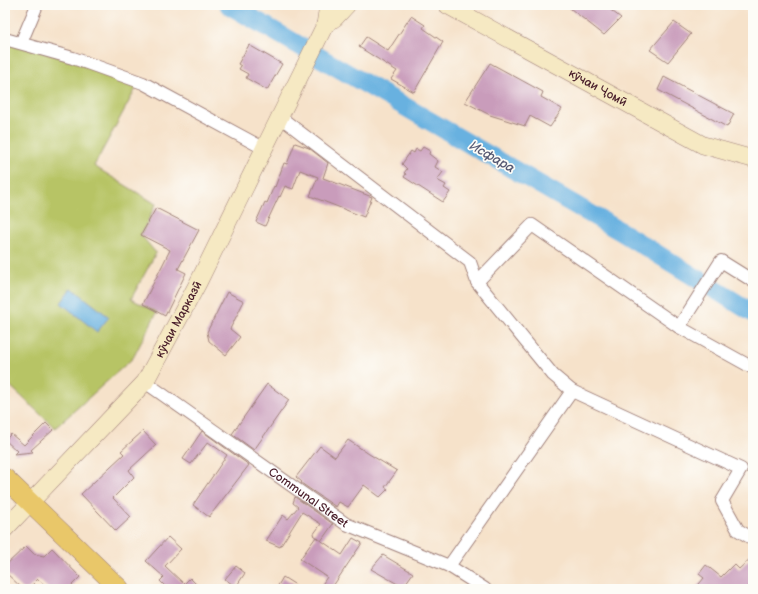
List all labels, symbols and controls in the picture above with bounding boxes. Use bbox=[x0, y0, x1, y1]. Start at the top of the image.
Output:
street label: кӯчаи Ҷомӣ bbox=[566, 65, 630, 110]
water label: Исфара bbox=[467, 138, 518, 176]
street label: кӯчаи Марказӣ bbox=[152, 278, 205, 360]
street label: Communal Street bbox=[266, 464, 351, 531]

